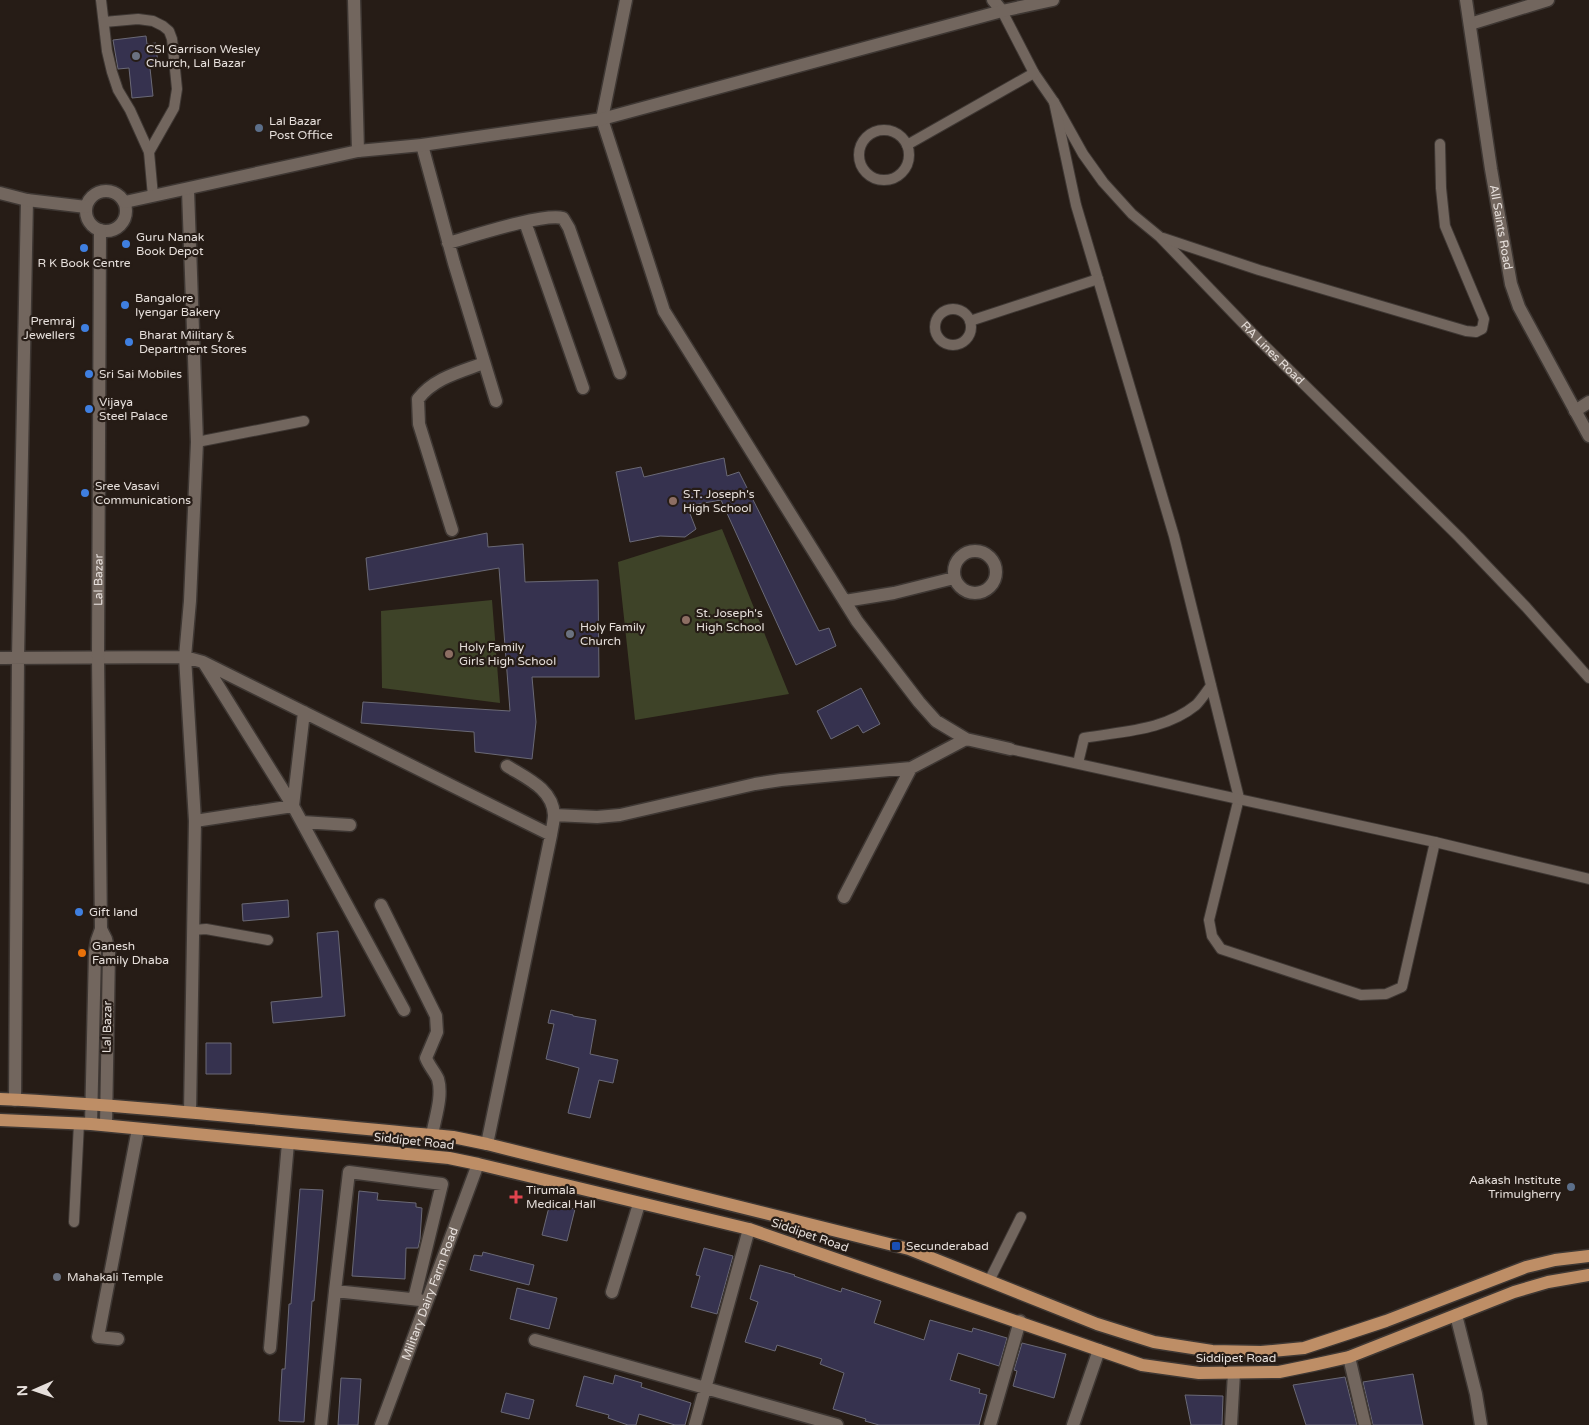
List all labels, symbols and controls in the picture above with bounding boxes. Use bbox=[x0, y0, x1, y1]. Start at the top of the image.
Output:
place label: CSI Garrison Wesley Church, Lal Bazar bbox=[146, 42, 261, 70]
marker: CSI Garrison Wesley Church, Lal Bazar bbox=[130, 50, 142, 62]
place label: Lal Bazar Post Office bbox=[269, 114, 333, 142]
marker: Lal Bazar Post Office bbox=[253, 122, 265, 134]
street label: All Saints Road bbox=[1487, 184, 1515, 271]
place label: Guru Nanak Book Depot bbox=[136, 230, 205, 258]
marker: Guru Nanak Book Depot bbox=[120, 238, 132, 250]
marker: R K Book Centre bbox=[78, 242, 90, 254]
place label: R K Book Centre bbox=[37, 256, 131, 270]
place label: Bangalore Iyengar Bakery bbox=[135, 291, 221, 319]
marker: Bangalore Iyengar Bakery bbox=[119, 299, 131, 311]
place label: Premraj Jewellers bbox=[23, 314, 75, 342]
street label: RA Lines Road bbox=[1238, 318, 1307, 388]
marker: Premraj Jewellers bbox=[79, 322, 91, 334]
place label: Bharat Military & Department Stores bbox=[139, 328, 247, 356]
marker: Bharat Military & Department Stores bbox=[123, 336, 135, 348]
place label: Sri Sai Mobiles bbox=[99, 367, 182, 381]
marker: Sri Sai Mobiles bbox=[83, 368, 95, 380]
place label: Vijaya Steel Palace bbox=[99, 395, 168, 423]
marker: Vijaya Steel Palace bbox=[83, 403, 95, 415]
place label: Sree Vasavi Communications bbox=[95, 479, 191, 507]
marker: Sree Vasavi Communications bbox=[79, 487, 91, 499]
place label: S.T. Joseph's High School bbox=[683, 487, 755, 515]
marker: S.T. Joseph's High School bbox=[667, 495, 679, 507]
street label: Lal Bazar bbox=[91, 553, 105, 606]
place label: St. Joseph's High School bbox=[696, 606, 765, 634]
marker: St. Joseph's High School bbox=[680, 614, 692, 626]
place label: Holy Family Church bbox=[580, 620, 646, 648]
marker: Holy Family Church bbox=[564, 628, 576, 640]
place label: Holy Family Girls High School bbox=[459, 640, 556, 668]
marker: Holy Family Girls High School bbox=[443, 648, 455, 660]
place label: Gift land bbox=[89, 905, 138, 919]
marker: Gift land bbox=[73, 906, 85, 918]
place label: Ganesh Family Dhaba bbox=[92, 939, 169, 967]
marker: Ganesh Family Dhaba bbox=[76, 947, 88, 959]
street label: Lal Bazar bbox=[100, 1000, 114, 1053]
street label: Siddipet Road bbox=[373, 1130, 455, 1152]
place label: Aakash Institute Trimulgherry bbox=[1469, 1173, 1562, 1201]
marker: Aakash Institute Trimulgherry bbox=[1565, 1181, 1577, 1193]
place label: Tirumala Medical Hall bbox=[526, 1183, 596, 1211]
marker: Tirumala Medical Hall bbox=[510, 1191, 522, 1203]
street label: Siddipet Road bbox=[770, 1215, 850, 1255]
street label: Military Dairy Farm Road bbox=[399, 1225, 461, 1362]
place label: Secunderabad bbox=[906, 1239, 989, 1253]
marker: Secunderabad bbox=[890, 1240, 902, 1252]
place label: Mahakali Temple bbox=[67, 1270, 164, 1284]
marker: Mahakali Temple bbox=[51, 1271, 63, 1283]
street label: Siddipet Road bbox=[1196, 1351, 1276, 1365]
north arrow bbox=[10, 1365, 60, 1415]
text: N bbox=[14, 1385, 31, 1396]

